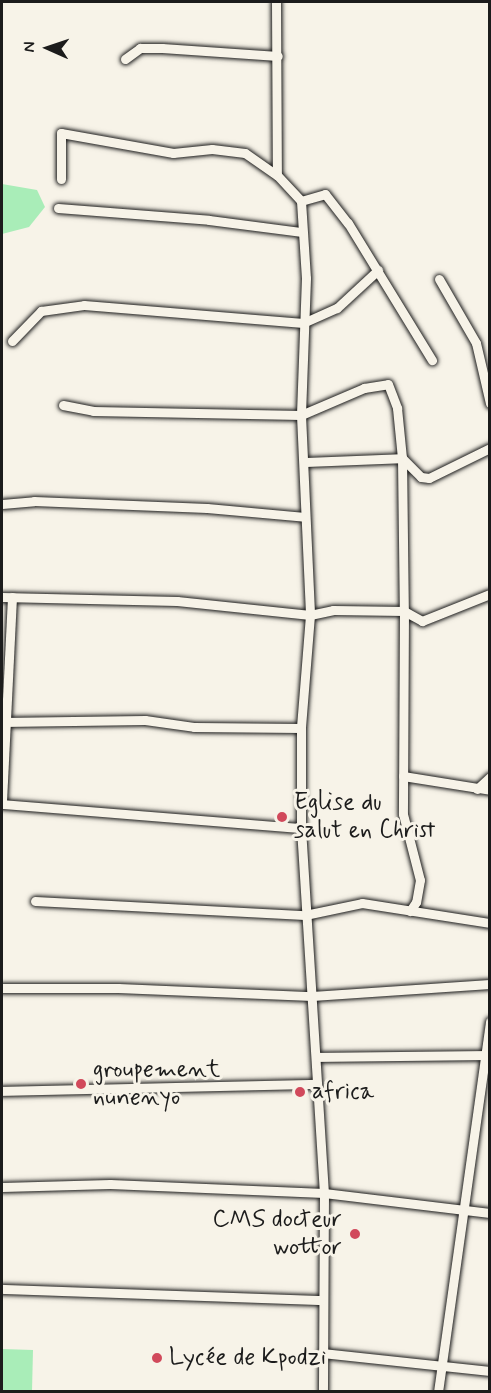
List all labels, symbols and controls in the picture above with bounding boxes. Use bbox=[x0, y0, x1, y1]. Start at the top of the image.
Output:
north arrow bbox=[18, 18, 78, 78]
text: N bbox=[19, 41, 40, 53]
place label: Eglise du salut en Christ bbox=[294, 789, 442, 845]
marker: Eglise du salut en Christ bbox=[275, 810, 289, 824]
place label: groupement nunenyo bbox=[93, 1056, 220, 1112]
marker: groupement nunenyo bbox=[74, 1077, 88, 1091]
place label: africa bbox=[312, 1078, 374, 1106]
marker: africa bbox=[293, 1085, 307, 1099]
place label: CMS docteur wottor bbox=[212, 1206, 342, 1262]
marker: CMS docteur wottor bbox=[346, 1225, 364, 1243]
place label: Lycée de Kpodzi bbox=[169, 1344, 330, 1372]
marker: Lycée de Kpodzi bbox=[150, 1351, 164, 1365]

